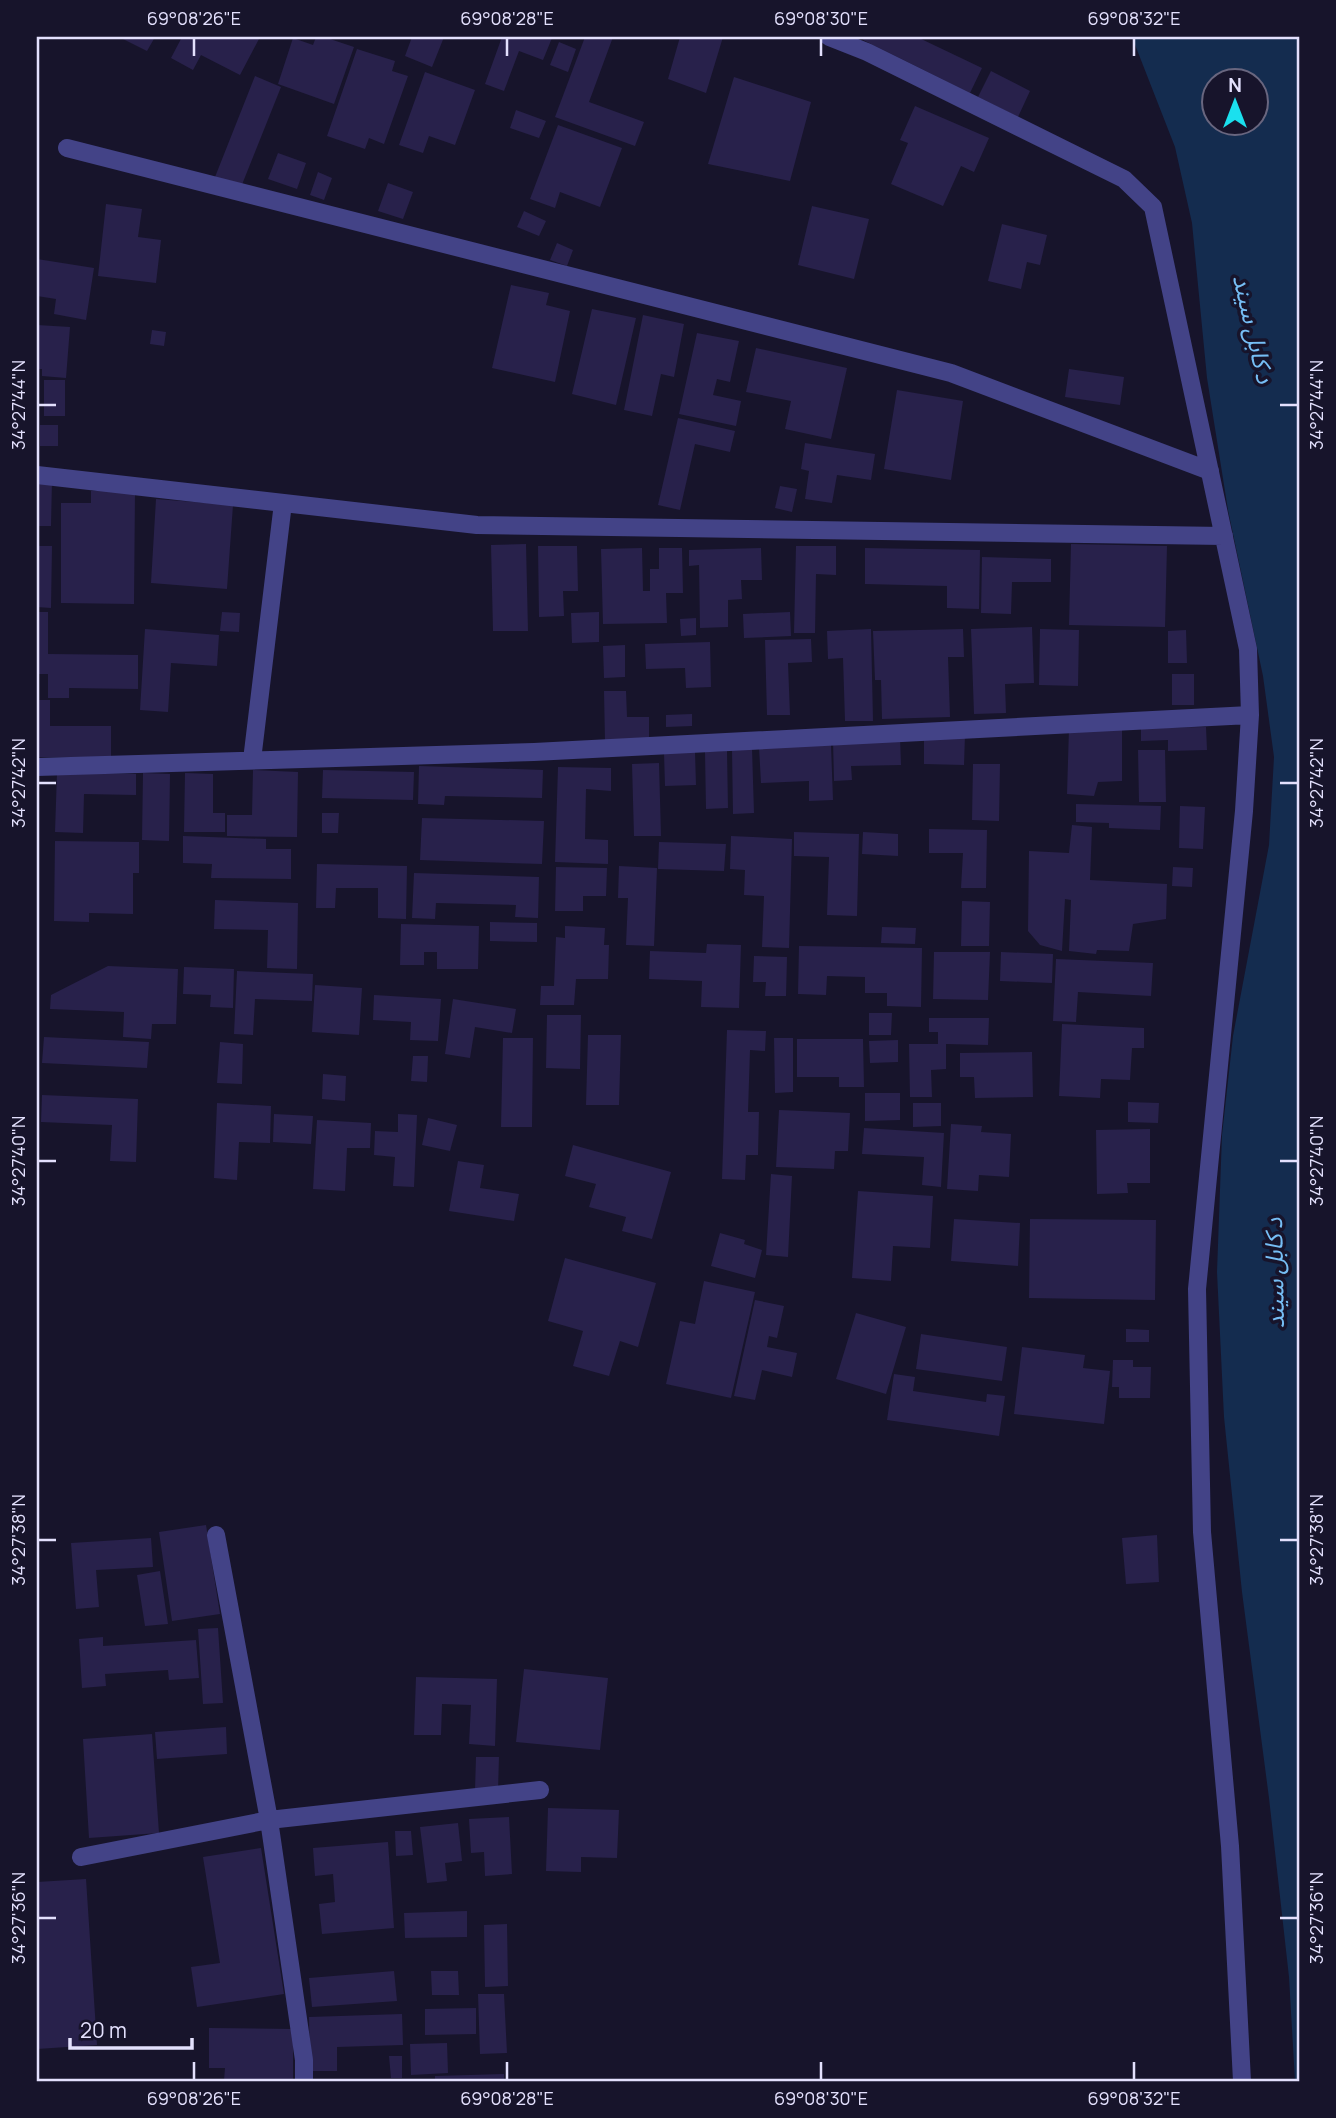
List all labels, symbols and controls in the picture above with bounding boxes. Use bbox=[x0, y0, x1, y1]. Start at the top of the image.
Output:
text: 69°08'26"E bbox=[147, 6, 241, 30]
text: 69°08'28"E bbox=[460, 6, 554, 30]
text: 69°08'30"E bbox=[774, 6, 868, 30]
text: 69°08'32"E bbox=[1087, 6, 1181, 30]
north arrow bbox=[1200, 66, 1270, 136]
text: N bbox=[1228, 72, 1242, 98]
water label: د کابل سيند bbox=[1226, 271, 1283, 387]
text: 34°27'44"N bbox=[6, 360, 30, 450]
text: 34°27'44"N bbox=[1304, 360, 1328, 450]
text: 34°27'42"N bbox=[6, 738, 30, 828]
text: 34°27'42"N bbox=[1304, 738, 1328, 828]
text: 34°27'40"N bbox=[6, 1116, 30, 1206]
text: 34°27'40"N bbox=[1304, 1116, 1328, 1206]
water label: د کابل سيند bbox=[1256, 1217, 1291, 1329]
text: 34°27'38"N bbox=[6, 1494, 30, 1586]
text: 34°27'38"N bbox=[1304, 1494, 1328, 1586]
text: 34°27'36"N bbox=[6, 1872, 30, 1964]
text: 34°27'36"N bbox=[1304, 1872, 1328, 1964]
scale bar bbox=[70, 2006, 192, 2050]
text: 20 m bbox=[80, 2016, 127, 2044]
text: 69°08'26"E bbox=[147, 2086, 241, 2110]
text: 69°08'28"E bbox=[460, 2086, 554, 2110]
text: 69°08'30"E bbox=[774, 2086, 868, 2110]
text: 69°08'32"E bbox=[1087, 2086, 1181, 2110]

